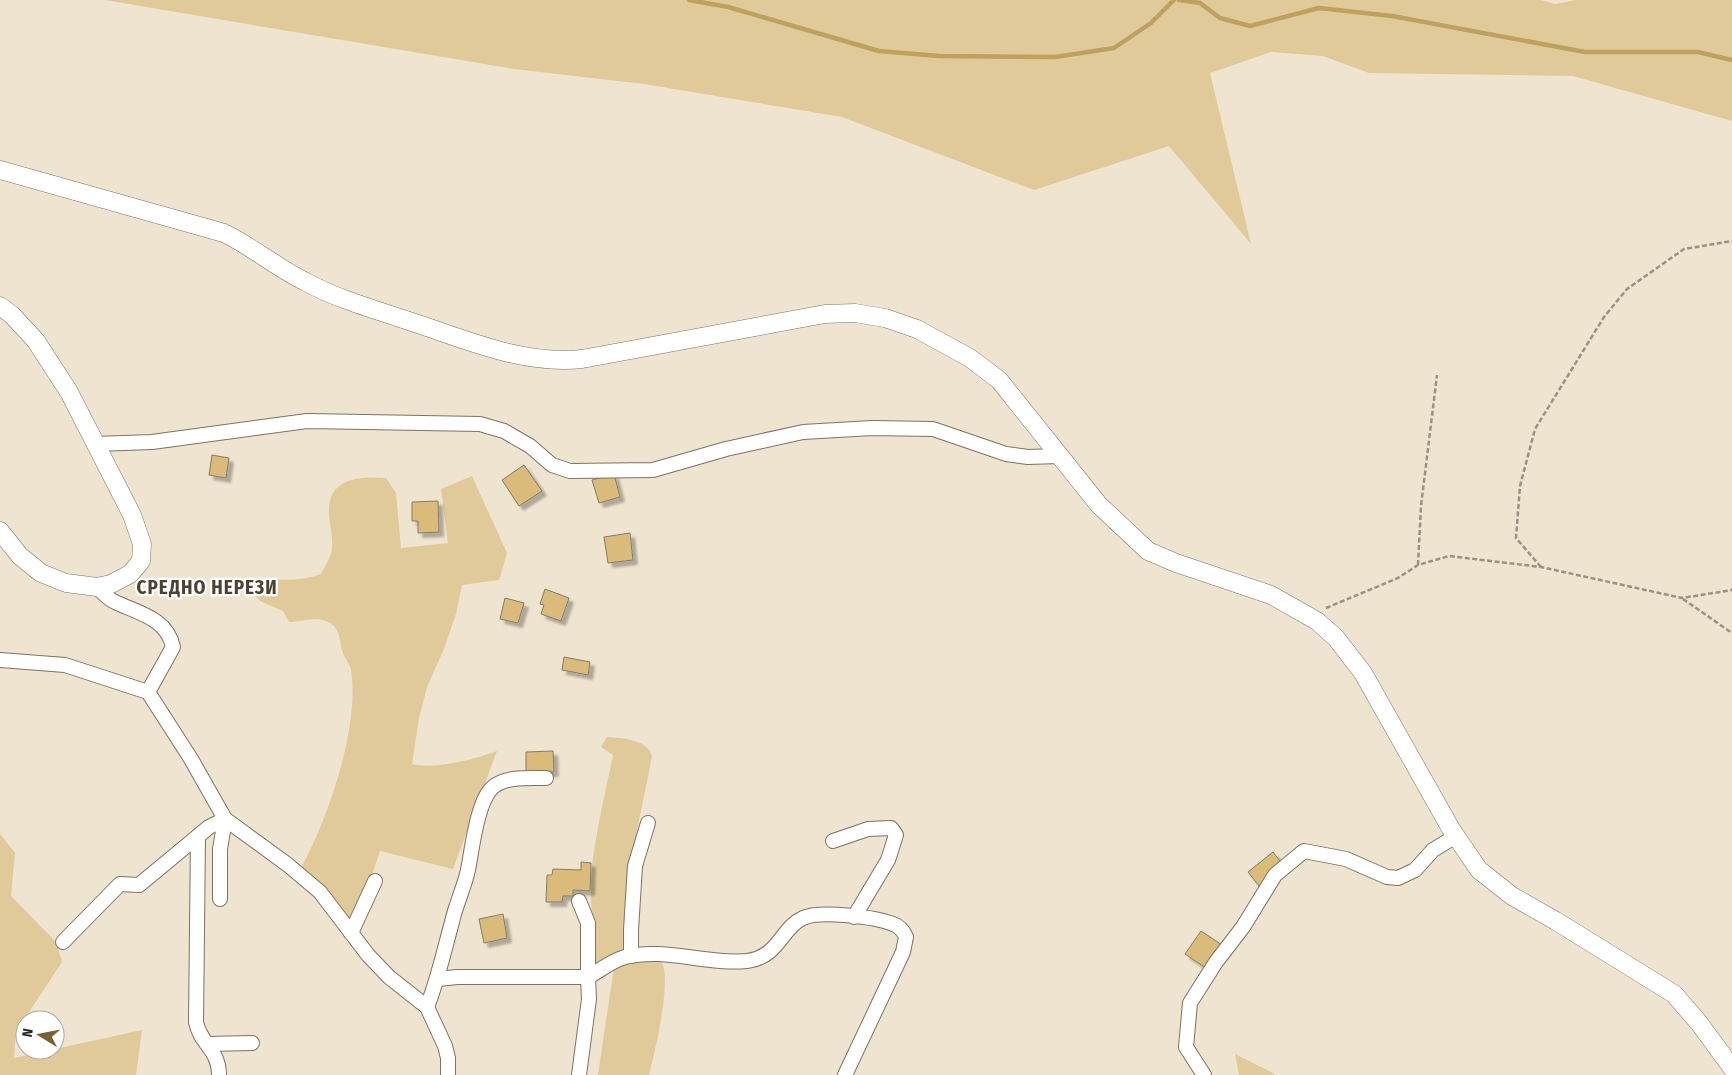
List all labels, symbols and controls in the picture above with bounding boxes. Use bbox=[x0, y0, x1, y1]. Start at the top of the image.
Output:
district label: СРЕДНО НЕРЕЗИ bbox=[136, 576, 278, 599]
north arrow bbox=[15, 1010, 65, 1060]
text: N bbox=[19, 1027, 37, 1038]

